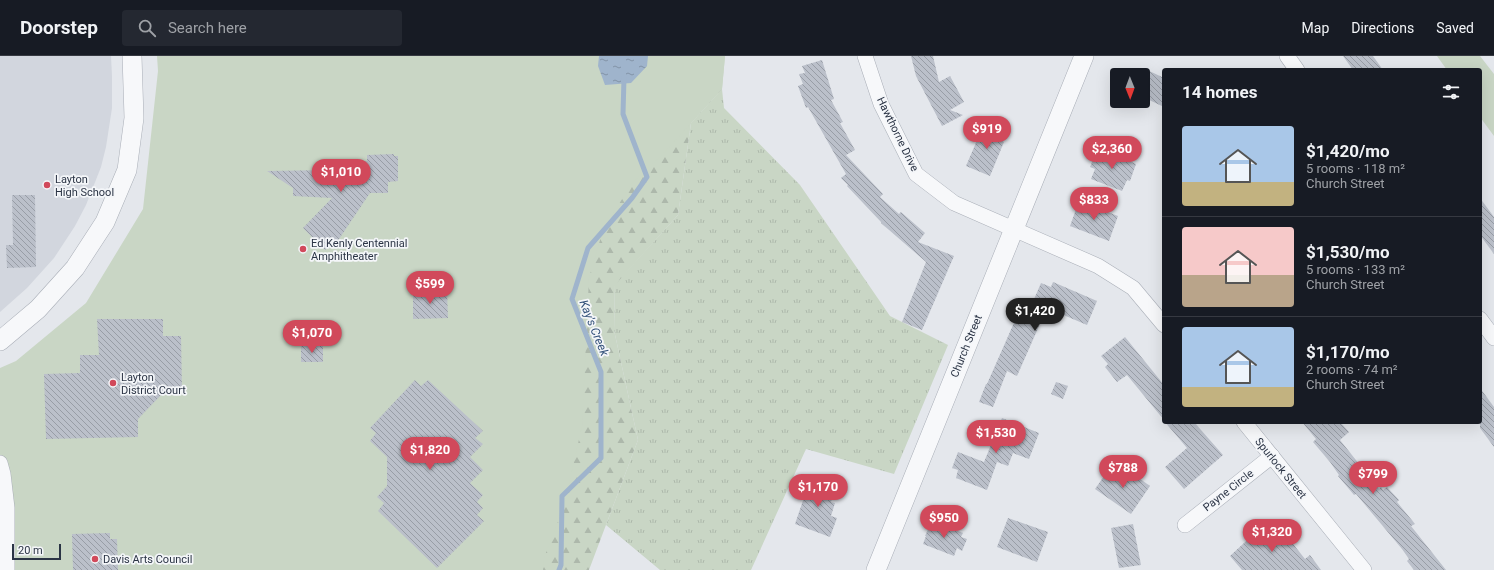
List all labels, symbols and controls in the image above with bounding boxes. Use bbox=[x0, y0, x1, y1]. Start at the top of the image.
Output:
search box bbox=[122, 10, 402, 46]
text: Doorstep bbox=[20, 16, 98, 39]
icon: search bbox=[136, 17, 158, 39]
text: Search here bbox=[168, 19, 247, 37]
text: Map bbox=[1302, 20, 1329, 36]
text: Directions bbox=[1351, 20, 1414, 36]
text: Saved bbox=[1436, 20, 1474, 36]
north arrow bbox=[1110, 68, 1150, 108]
map controls bbox=[1110, 68, 1150, 108]
icon: filters bbox=[1440, 81, 1462, 103]
text: 14 homes bbox=[1182, 82, 1258, 102]
street label: Hawthorne Drive bbox=[874, 95, 921, 174]
pin: $919 bbox=[963, 116, 1011, 150]
text: $919 bbox=[972, 121, 1002, 136]
pin: $2,360 bbox=[1079, 136, 1145, 170]
text: $2,360 bbox=[1092, 141, 1132, 156]
text: $1,420/mo bbox=[1306, 141, 1390, 161]
icon: home bbox=[1214, 142, 1262, 190]
pin: $1,010 bbox=[308, 159, 374, 193]
text: 5 rooms · 118 m² bbox=[1306, 161, 1405, 176]
text: $1,010 bbox=[321, 164, 361, 179]
place label: Layton High School bbox=[55, 173, 114, 199]
text: Church Street bbox=[1306, 176, 1385, 191]
marker: Layton High School bbox=[42, 180, 52, 190]
pin: $833 bbox=[1070, 187, 1118, 221]
text: $833 bbox=[1079, 192, 1109, 207]
place label: Ed Kenly Centennial Amphitheater bbox=[311, 237, 407, 263]
text: $1,530/mo bbox=[1306, 242, 1390, 262]
icon: home bbox=[1214, 243, 1262, 291]
marker: Ed Kenly Centennial Amphitheater bbox=[298, 244, 308, 254]
text: 5 rooms · 133 m² bbox=[1306, 262, 1405, 277]
pin: $599 bbox=[406, 271, 454, 305]
text: $599 bbox=[415, 276, 445, 291]
text: Church Street bbox=[1306, 277, 1385, 292]
water label: Kay's Creek bbox=[576, 298, 612, 359]
pin: $1,420 bbox=[1002, 298, 1068, 332]
text: $1,420 bbox=[1015, 303, 1055, 318]
street label: Church Street bbox=[948, 313, 985, 379]
pin: $1,070 bbox=[279, 320, 345, 354]
text: $1,070 bbox=[292, 325, 332, 340]
text: $1,170/mo bbox=[1306, 342, 1390, 362]
icon: home bbox=[1214, 343, 1262, 391]
text: 2 rooms · 74 m² bbox=[1306, 362, 1398, 377]
place label: Layton District Court bbox=[121, 371, 186, 397]
text: Church Street bbox=[1306, 377, 1385, 392]
marker: Layton District Court bbox=[108, 378, 118, 388]
pin: $1,530 bbox=[963, 420, 1029, 454]
text: $1,530 bbox=[976, 425, 1016, 440]
street label: Spurlock Street bbox=[1252, 435, 1309, 502]
pin: $1,820 bbox=[397, 437, 463, 471]
text: $1,820 bbox=[410, 442, 450, 457]
pin: $788 bbox=[1099, 455, 1147, 489]
text: $788 bbox=[1108, 460, 1138, 475]
pin: $799 bbox=[1349, 461, 1397, 495]
text: $799 bbox=[1358, 466, 1388, 481]
street label: Payne Circle bbox=[1201, 467, 1256, 514]
pin: $1,170 bbox=[785, 474, 851, 508]
text: $1,170 bbox=[798, 479, 838, 494]
pin: $950 bbox=[920, 505, 968, 539]
text: $950 bbox=[929, 510, 959, 525]
pin: $1,320 bbox=[1239, 519, 1305, 553]
text: $1,320 bbox=[1252, 524, 1292, 539]
scale bar bbox=[12, 542, 61, 561]
text: 20 m bbox=[18, 544, 43, 557]
place label: Davis Arts Council bbox=[103, 553, 192, 566]
marker: Davis Arts Council bbox=[90, 554, 100, 564]

